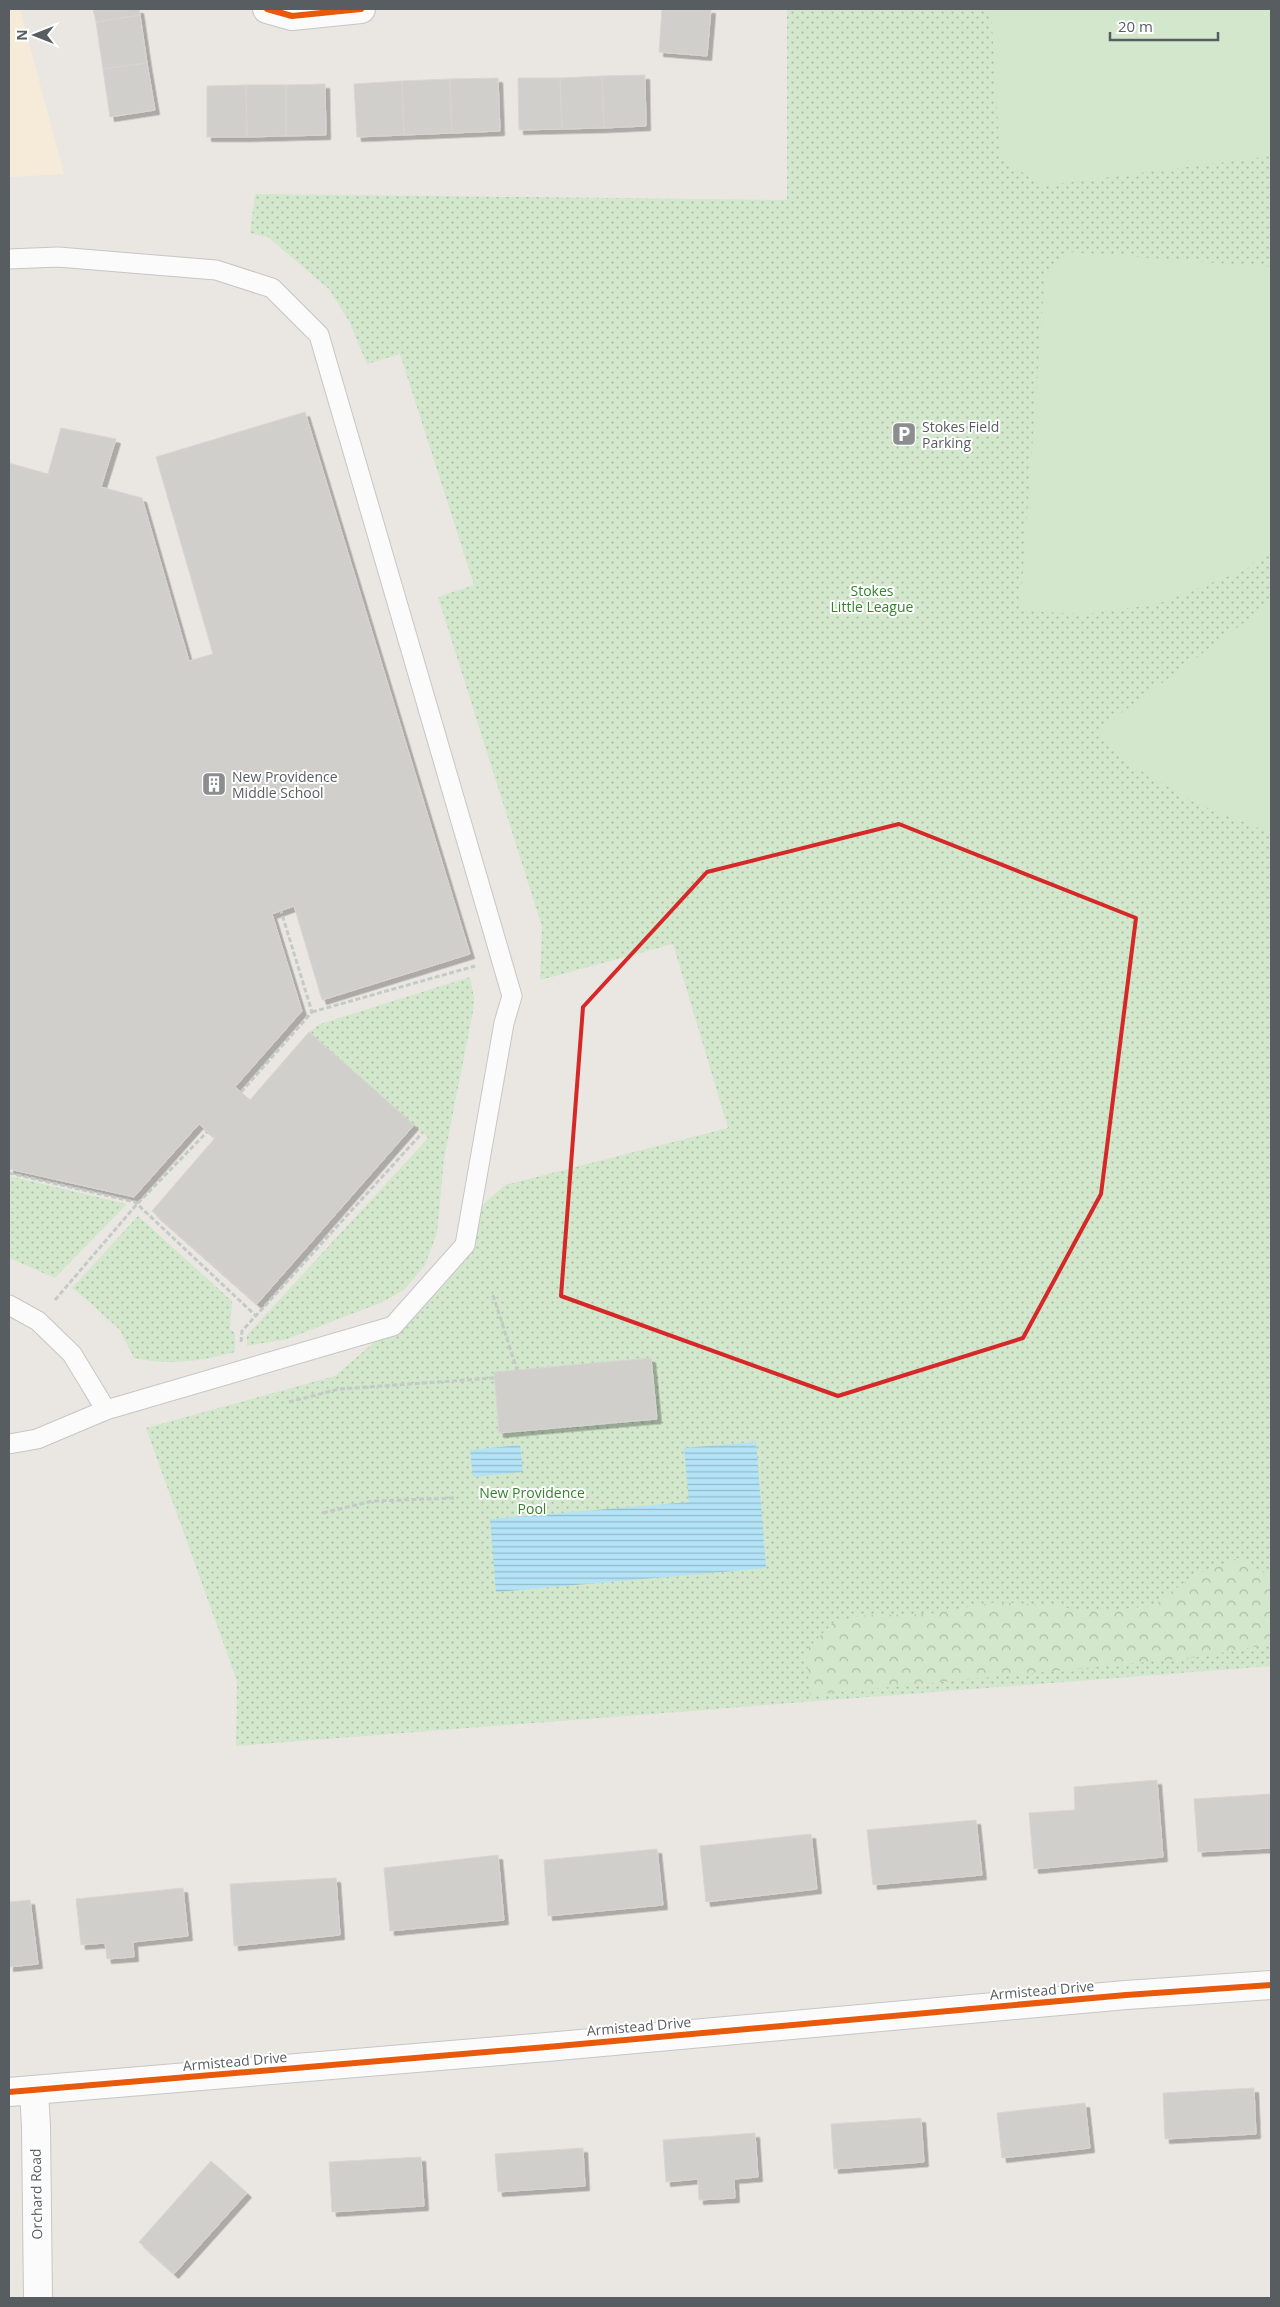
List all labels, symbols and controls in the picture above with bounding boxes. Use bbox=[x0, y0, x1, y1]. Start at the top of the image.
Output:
north arrow bbox=[10, 10, 60, 60]
scale bar bbox=[1110, 10, 1218, 42]
text: 20 m bbox=[1118, 16, 1153, 36]
text: N bbox=[12, 29, 31, 41]
place label: Stokes Field Parking bbox=[922, 417, 999, 452]
parking icon: Stokes Field Parking bbox=[891, 421, 917, 447]
park label: Stokes Little League bbox=[831, 581, 914, 616]
place label: New Providence Middle School bbox=[232, 767, 338, 802]
building icon: New Providence Middle School bbox=[201, 771, 227, 797]
park label: New Providence Pool bbox=[479, 1483, 585, 1518]
street label: Armistead Drive bbox=[989, 1976, 1095, 2004]
street label: Armistead Drive bbox=[586, 2012, 692, 2040]
street label: Armistead Drive bbox=[182, 2047, 288, 2075]
street label: Orchard Road bbox=[26, 2148, 46, 2240]

